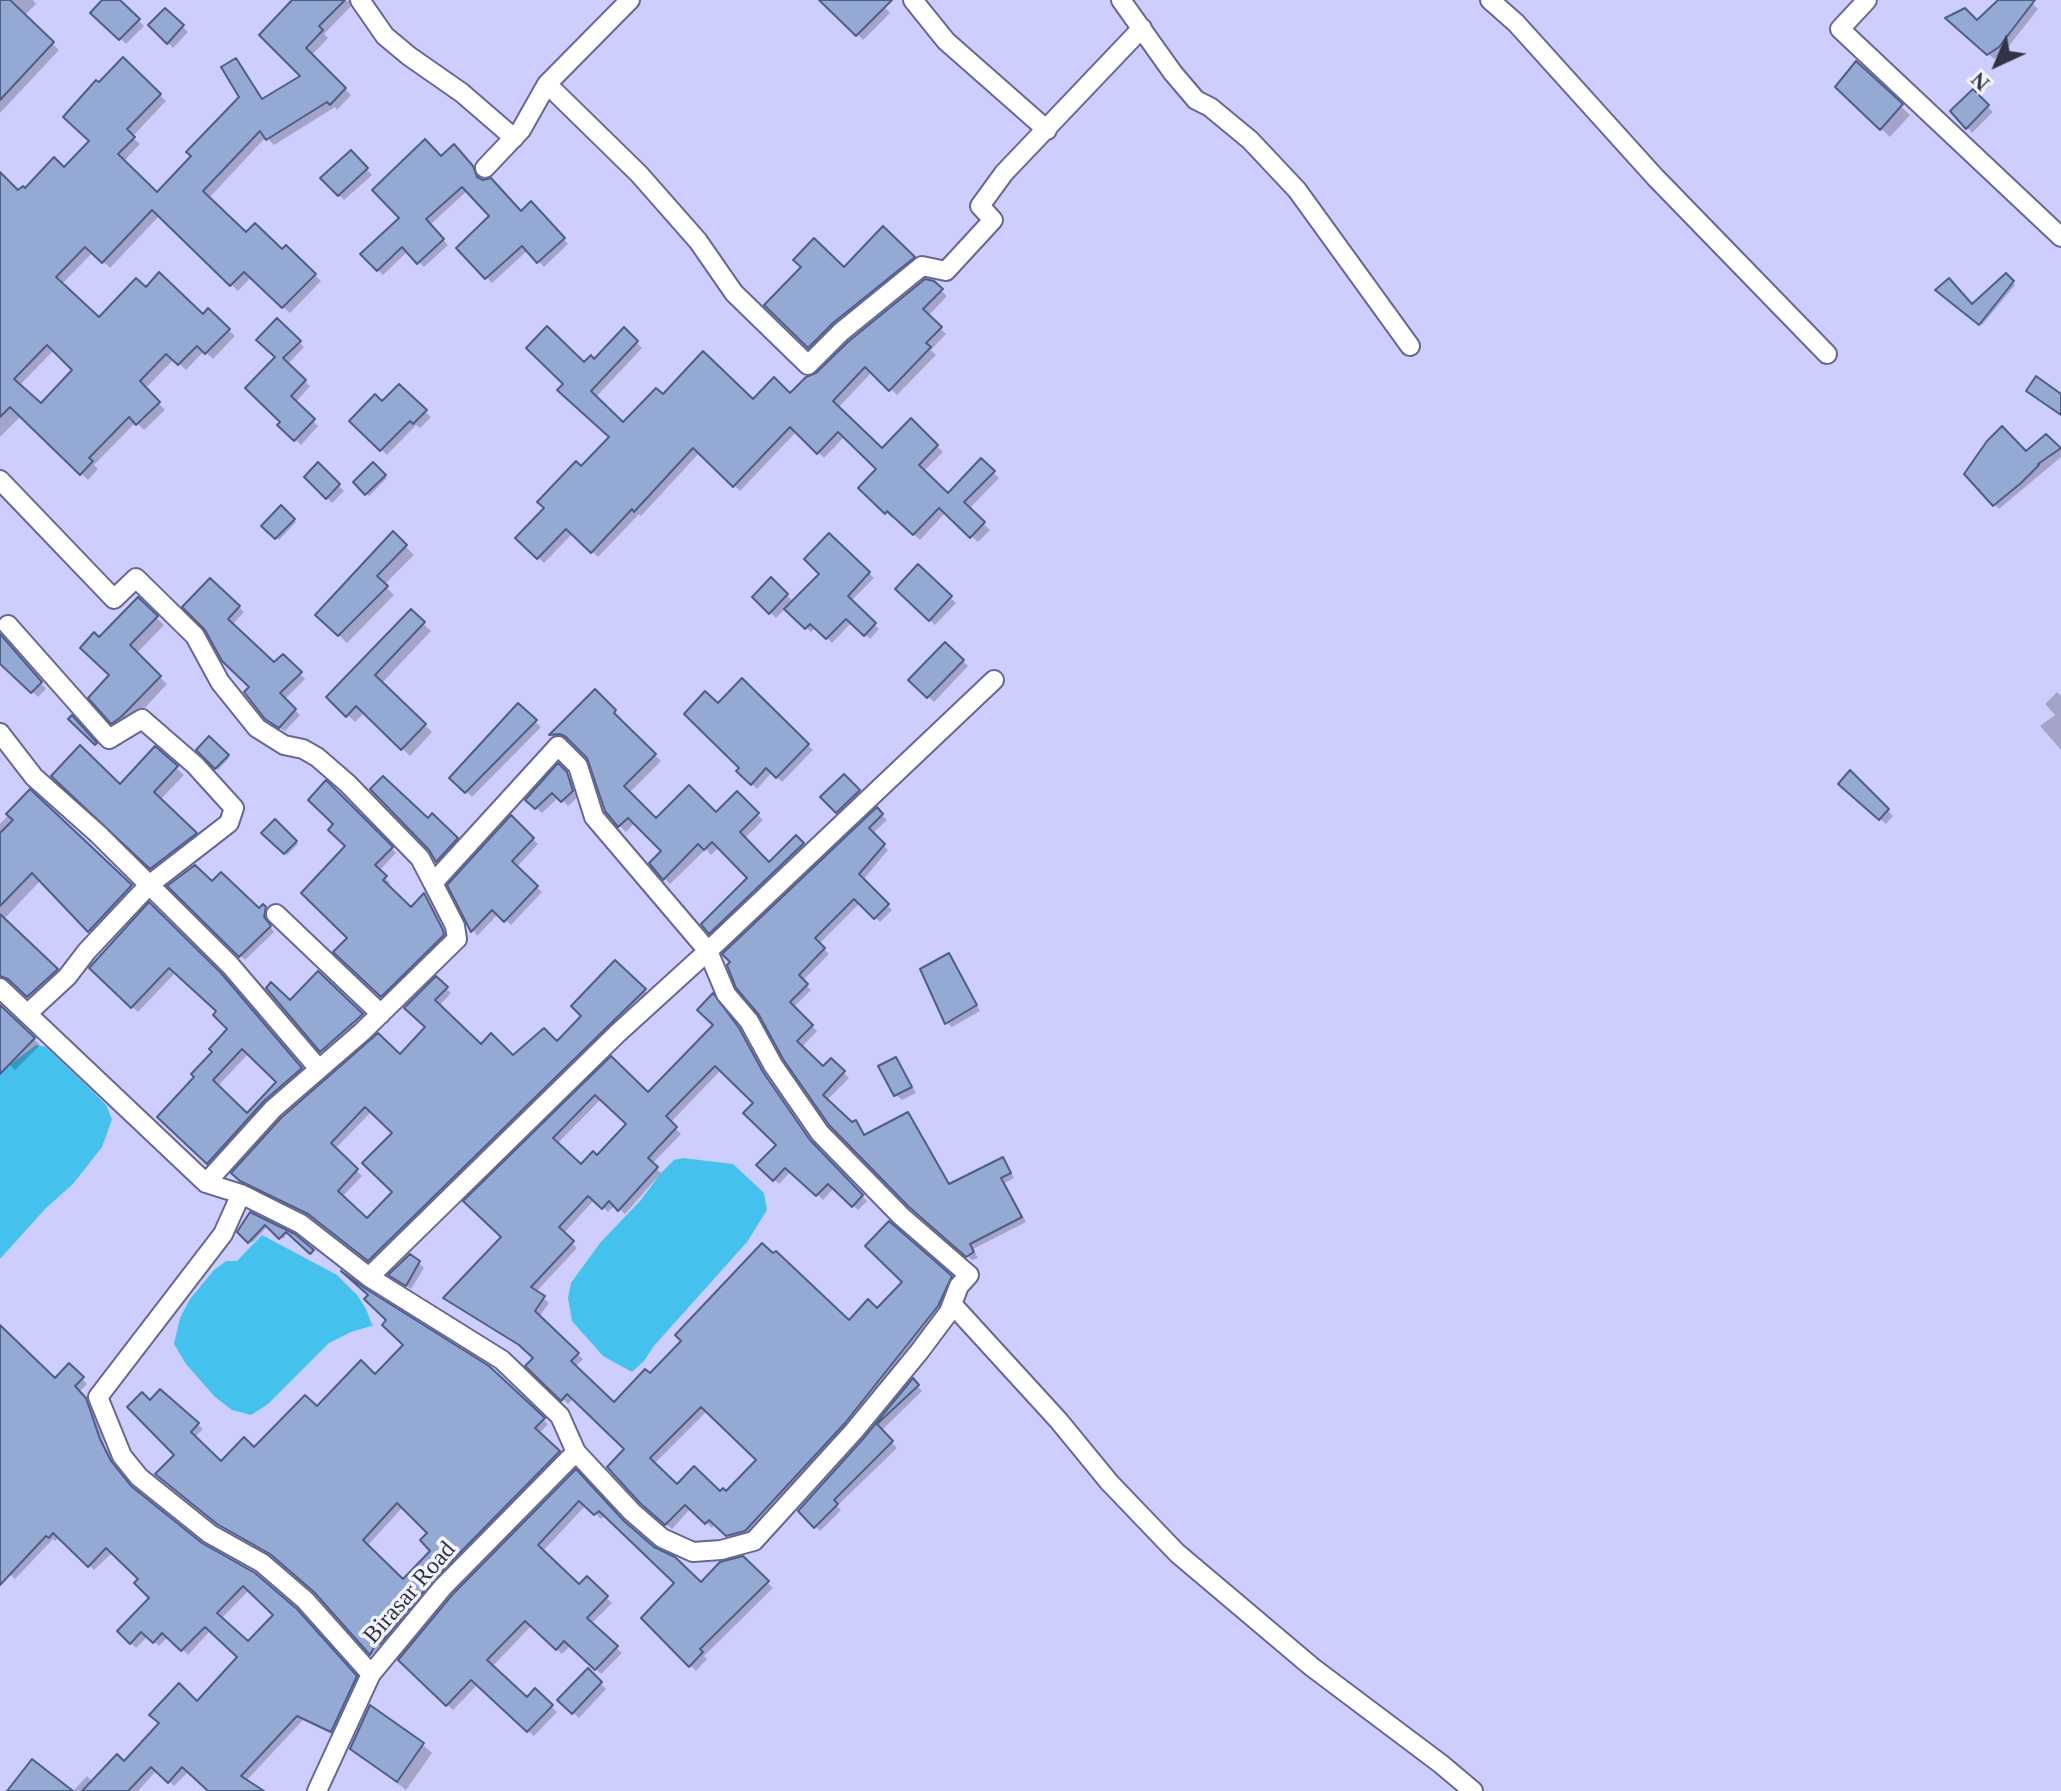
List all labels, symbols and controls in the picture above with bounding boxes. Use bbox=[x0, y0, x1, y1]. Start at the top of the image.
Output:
north arrow bbox=[1957, 24, 2037, 104]
text: N bbox=[1966, 67, 1994, 96]
street label: Birasar Road bbox=[358, 1536, 462, 1650]

